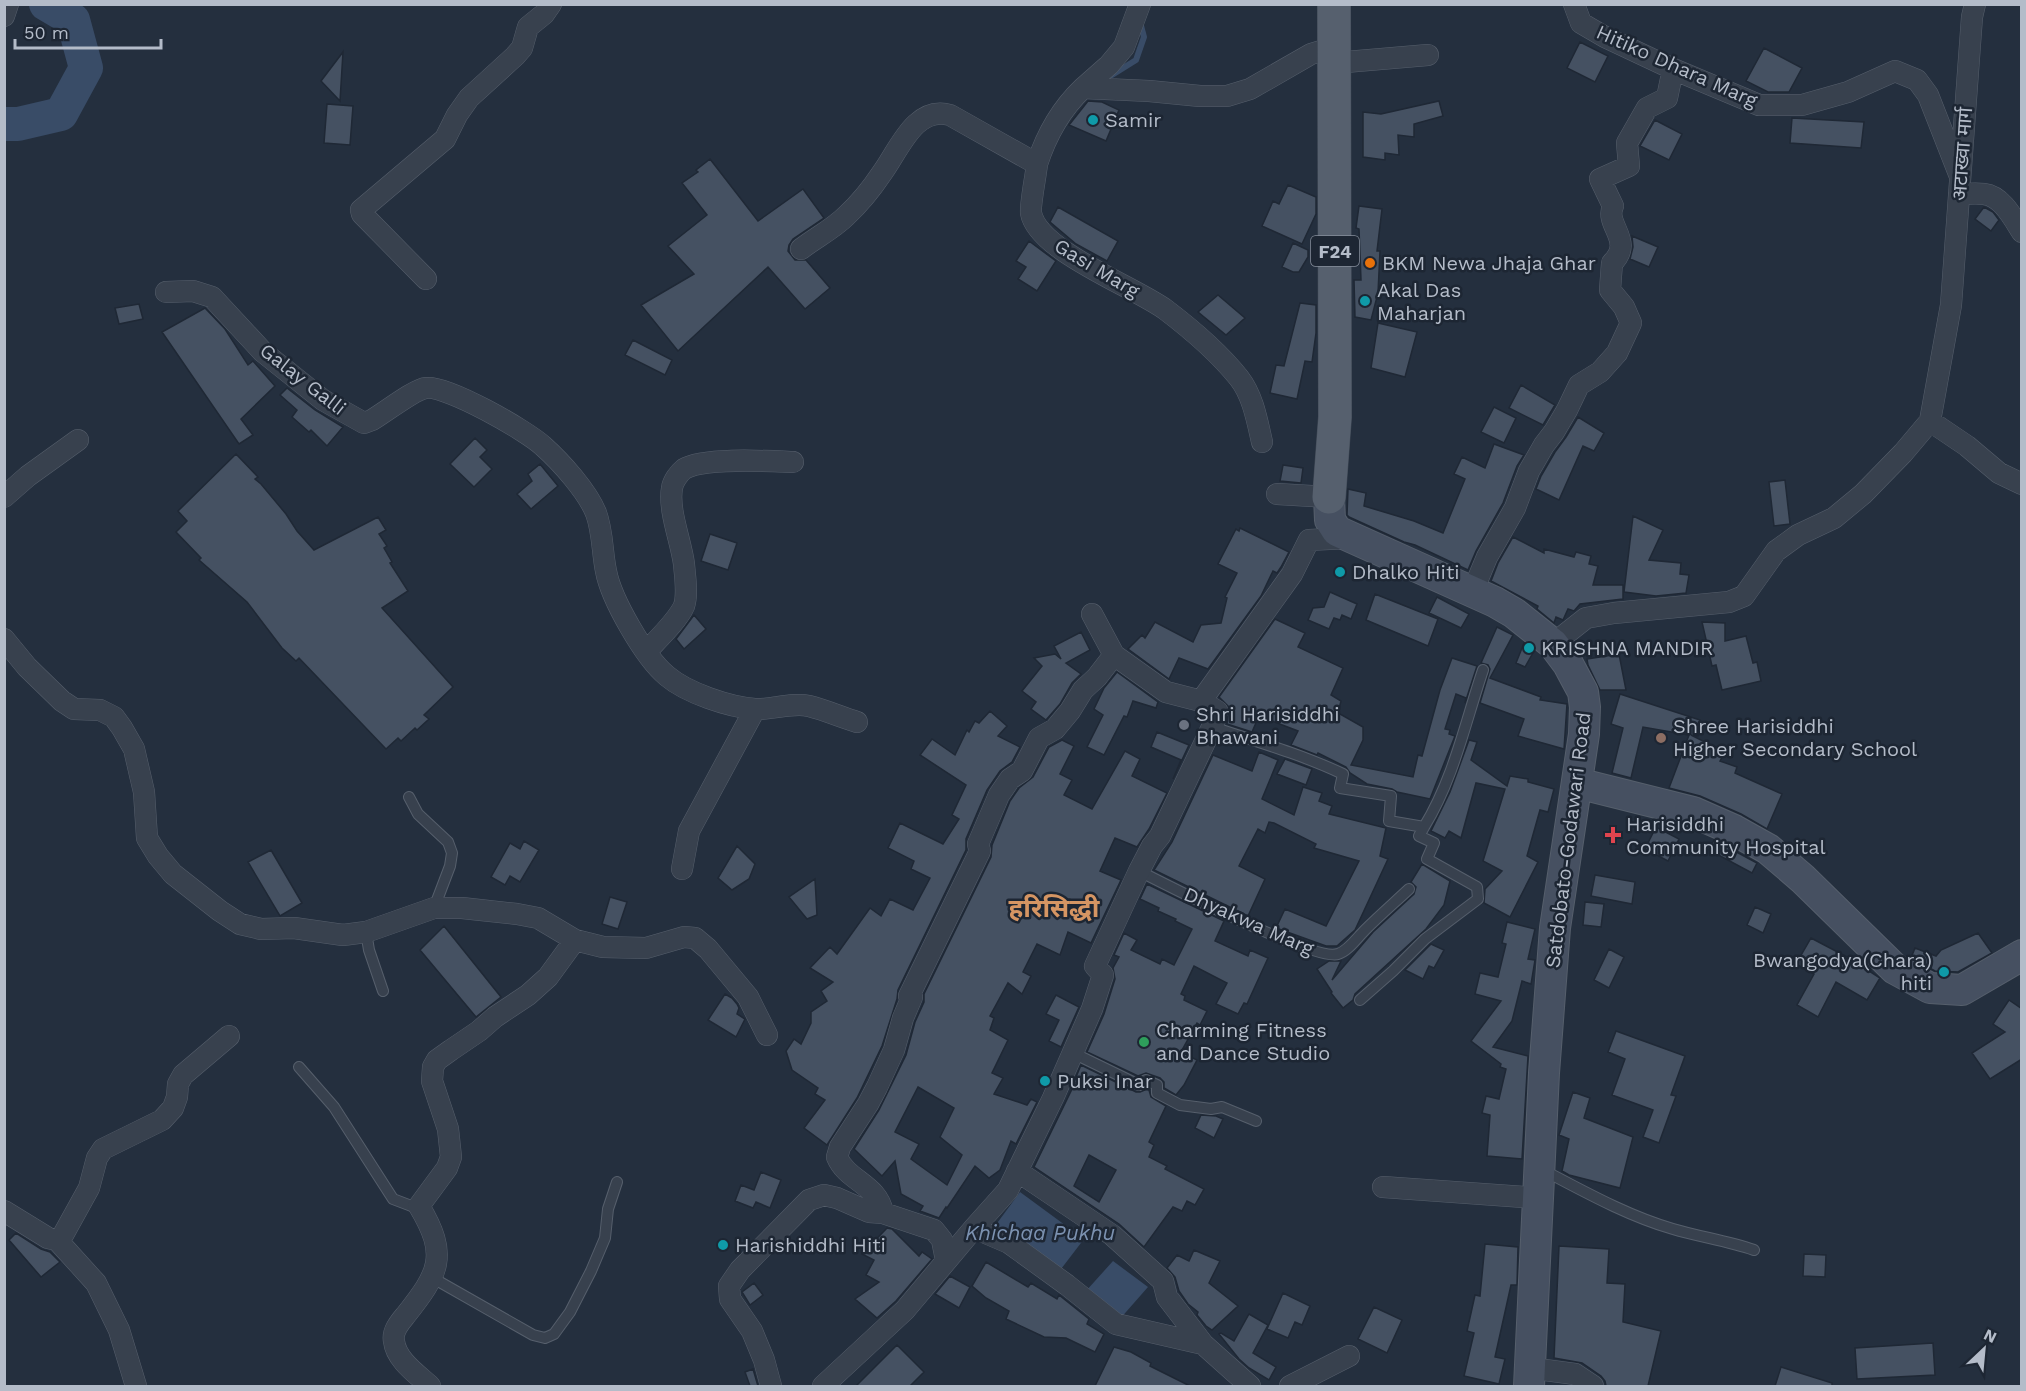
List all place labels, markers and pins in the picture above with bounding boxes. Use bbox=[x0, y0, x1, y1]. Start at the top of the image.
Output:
place label: Samir bbox=[1105, 108, 1161, 132]
marker: Samir bbox=[1086, 113, 1100, 127]
place label: BKM Newa Jhaja Ghar bbox=[1382, 251, 1596, 275]
marker: BKM Newa Jhaja Ghar bbox=[1363, 256, 1377, 270]
place label: Akal Das Maharjan bbox=[1377, 278, 1466, 325]
marker: Akal Das Maharjan bbox=[1358, 294, 1372, 308]
place label: Dhalko Hiti bbox=[1352, 560, 1460, 584]
marker: Dhalko Hiti bbox=[1333, 565, 1347, 579]
place label: KRISHNA MANDIR bbox=[1541, 636, 1713, 660]
marker: KRISHNA MANDIR bbox=[1522, 641, 1536, 655]
place label: Shri Harisiddhi Bhawani bbox=[1196, 702, 1340, 749]
place label: Shree Harisiddhi Higher Secondary School bbox=[1673, 714, 1917, 761]
marker: Shri Harisiddhi Bhawani bbox=[1177, 718, 1191, 732]
marker: Shree Harisiddhi Higher Secondary School bbox=[1654, 731, 1668, 745]
place label: Harisiddhi Community Hospital bbox=[1626, 812, 1826, 859]
marker: Harisiddhi Community Hospital bbox=[1604, 826, 1622, 844]
place label: Bwangodya(Chara) hiti bbox=[1753, 948, 1932, 995]
marker: Bwangodya(Chara) hiti bbox=[1937, 965, 1951, 979]
place label: Charming Fitness and Dance Studio bbox=[1156, 1018, 1330, 1065]
marker: Charming Fitness and Dance Studio bbox=[1137, 1035, 1151, 1049]
place label: Puksi Inar bbox=[1057, 1069, 1153, 1093]
marker: Puksi Inar bbox=[1038, 1074, 1052, 1088]
place label: Harishiddhi Hiti bbox=[735, 1233, 886, 1257]
marker: Harishiddhi Hiti bbox=[716, 1238, 730, 1252]

